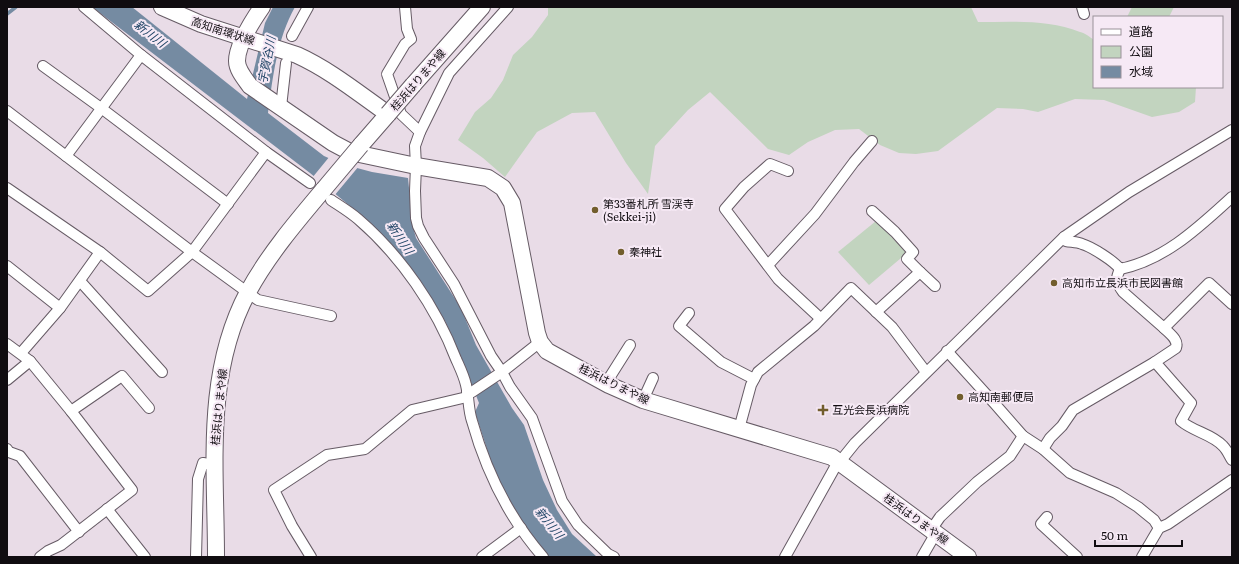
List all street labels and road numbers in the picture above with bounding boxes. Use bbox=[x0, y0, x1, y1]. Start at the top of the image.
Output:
street label: 高知南環状線 bbox=[189, 12, 257, 48]
street label: 桂浜はりまや線 bbox=[386, 45, 449, 114]
street label: 桂浜はりまや線 bbox=[576, 359, 653, 407]
street label: 桂浜はりまや線 bbox=[206, 368, 230, 446]
street label: 桂浜はりまや線 bbox=[881, 489, 952, 547]

